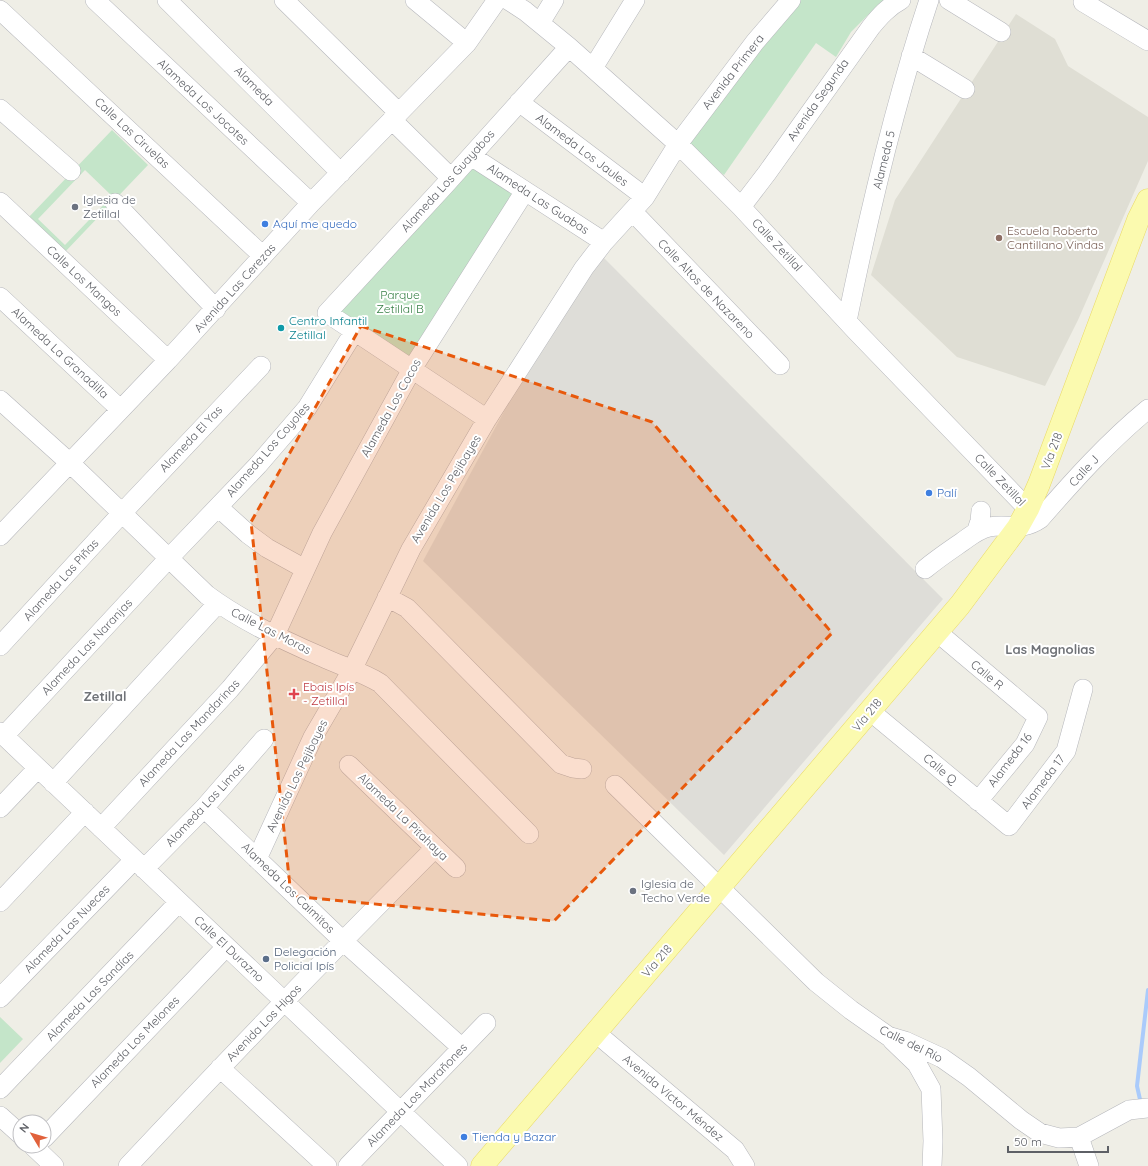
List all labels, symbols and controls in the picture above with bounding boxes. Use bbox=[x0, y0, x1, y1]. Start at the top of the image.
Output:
street label: Avenida Primera bbox=[698, 31, 767, 112]
street label: Alameda Los Jocotes bbox=[154, 55, 253, 148]
street label: Avenida Segunda bbox=[784, 56, 852, 144]
street label: Alameda bbox=[231, 63, 277, 109]
street label: Calle Las Ciruelas bbox=[92, 94, 173, 172]
street label: Alameda Los Jaules bbox=[533, 110, 632, 189]
street label: Alameda Los Guayabos bbox=[398, 126, 498, 235]
street label: Alameda 5 bbox=[869, 129, 898, 191]
street label: Alameda Las Guabas bbox=[484, 160, 592, 237]
place label: Iglesia de Zetillal bbox=[83, 192, 136, 221]
marker: Iglesia de Zetillal bbox=[70, 202, 80, 212]
street label: Calle Zetillal bbox=[749, 215, 806, 274]
place label: Aquí me quedo bbox=[273, 216, 357, 231]
marker: Aquí me quedo bbox=[260, 219, 270, 229]
place label: Escuela Roberto Cantillano Vindas bbox=[1007, 223, 1104, 252]
marker: Escuela Roberto Cantillano Vindas bbox=[994, 233, 1004, 243]
street label: Calle Altos de Nazareno bbox=[655, 236, 758, 342]
street label: Avenida Las Cerezas bbox=[191, 240, 279, 335]
street label: Calle Los Mangos bbox=[44, 242, 125, 320]
park label: Parque Zetillal B bbox=[376, 287, 424, 316]
street label: Alameda La Granadilla bbox=[9, 304, 112, 401]
place label: Centro Infantil Zetillal bbox=[289, 313, 367, 342]
marker: Centro Infantil Zetillal bbox=[276, 323, 286, 333]
street label: Alameda Los Cocos bbox=[357, 356, 424, 460]
street label: Alameda Los Coyoles bbox=[223, 399, 313, 500]
street label: Alameda El Yas bbox=[156, 402, 225, 475]
street label: Vía 218 bbox=[1038, 430, 1065, 472]
street label: Avenida Los Pejibayes bbox=[407, 432, 484, 546]
street label: Calle Zetillal bbox=[972, 450, 1029, 509]
street label: Calle J bbox=[1065, 452, 1102, 489]
place label: Palí bbox=[937, 485, 957, 500]
marker: Palí bbox=[924, 488, 934, 498]
street label: Alameda Las Piñas bbox=[20, 535, 102, 624]
street label: Alameda Las Naranjas bbox=[38, 595, 136, 698]
street label: Calle Las Moras bbox=[229, 604, 314, 657]
district label: Las Magnolias bbox=[1005, 641, 1095, 657]
street label: Calle R bbox=[968, 656, 1007, 693]
street label: Alameda Las Mandarinas bbox=[135, 675, 243, 790]
place label: Ebais Ipís - Zetillal bbox=[303, 679, 355, 708]
district label: Zetillal bbox=[83, 688, 127, 704]
marker: Ebais Ipís - Zetillal bbox=[288, 688, 300, 700]
street label: Vía 218 bbox=[848, 695, 885, 734]
street label: Avenida Los Pejibayes bbox=[263, 717, 331, 835]
street label: Alameda 16 bbox=[984, 729, 1035, 790]
street label: Calle Q bbox=[920, 750, 961, 788]
street label: Alameda 17 bbox=[1017, 752, 1068, 812]
street label: Alameda Las Limas bbox=[162, 760, 247, 850]
street label: Alameda La Pitahaya bbox=[355, 770, 452, 864]
street label: Alameda Los Caimitos bbox=[239, 839, 338, 936]
place label: Iglesia de Techo Verde bbox=[641, 876, 710, 905]
street label: Alameda Las Nueces bbox=[21, 881, 113, 976]
marker: Iglesia de Techo Verde bbox=[628, 886, 638, 896]
street label: Calle El Durazno bbox=[191, 912, 268, 985]
street label: Vía 218 bbox=[638, 941, 675, 980]
place label: Delegación Policial Ipís bbox=[274, 944, 337, 973]
street label: Alameda Las Sandías bbox=[43, 947, 137, 1044]
marker: Delegación Policial Ipís bbox=[261, 954, 271, 964]
street label: Avenida Los Higos bbox=[223, 981, 305, 1064]
street label: Alameda Los Melones bbox=[87, 992, 183, 1091]
street label: Calle del Río bbox=[877, 1022, 945, 1065]
street label: Alameda Los Marañones bbox=[363, 1039, 470, 1150]
street label: Avenida Víctor Méndez bbox=[620, 1051, 727, 1144]
north arrow bbox=[12, 1114, 52, 1154]
text: N bbox=[16, 1120, 32, 1135]
scale bar bbox=[1008, 1128, 1108, 1154]
place label: Tienda y Bazar bbox=[472, 1129, 557, 1144]
marker: Tienda y Bazar bbox=[459, 1132, 469, 1142]
text: 50 m bbox=[1014, 1134, 1042, 1149]

